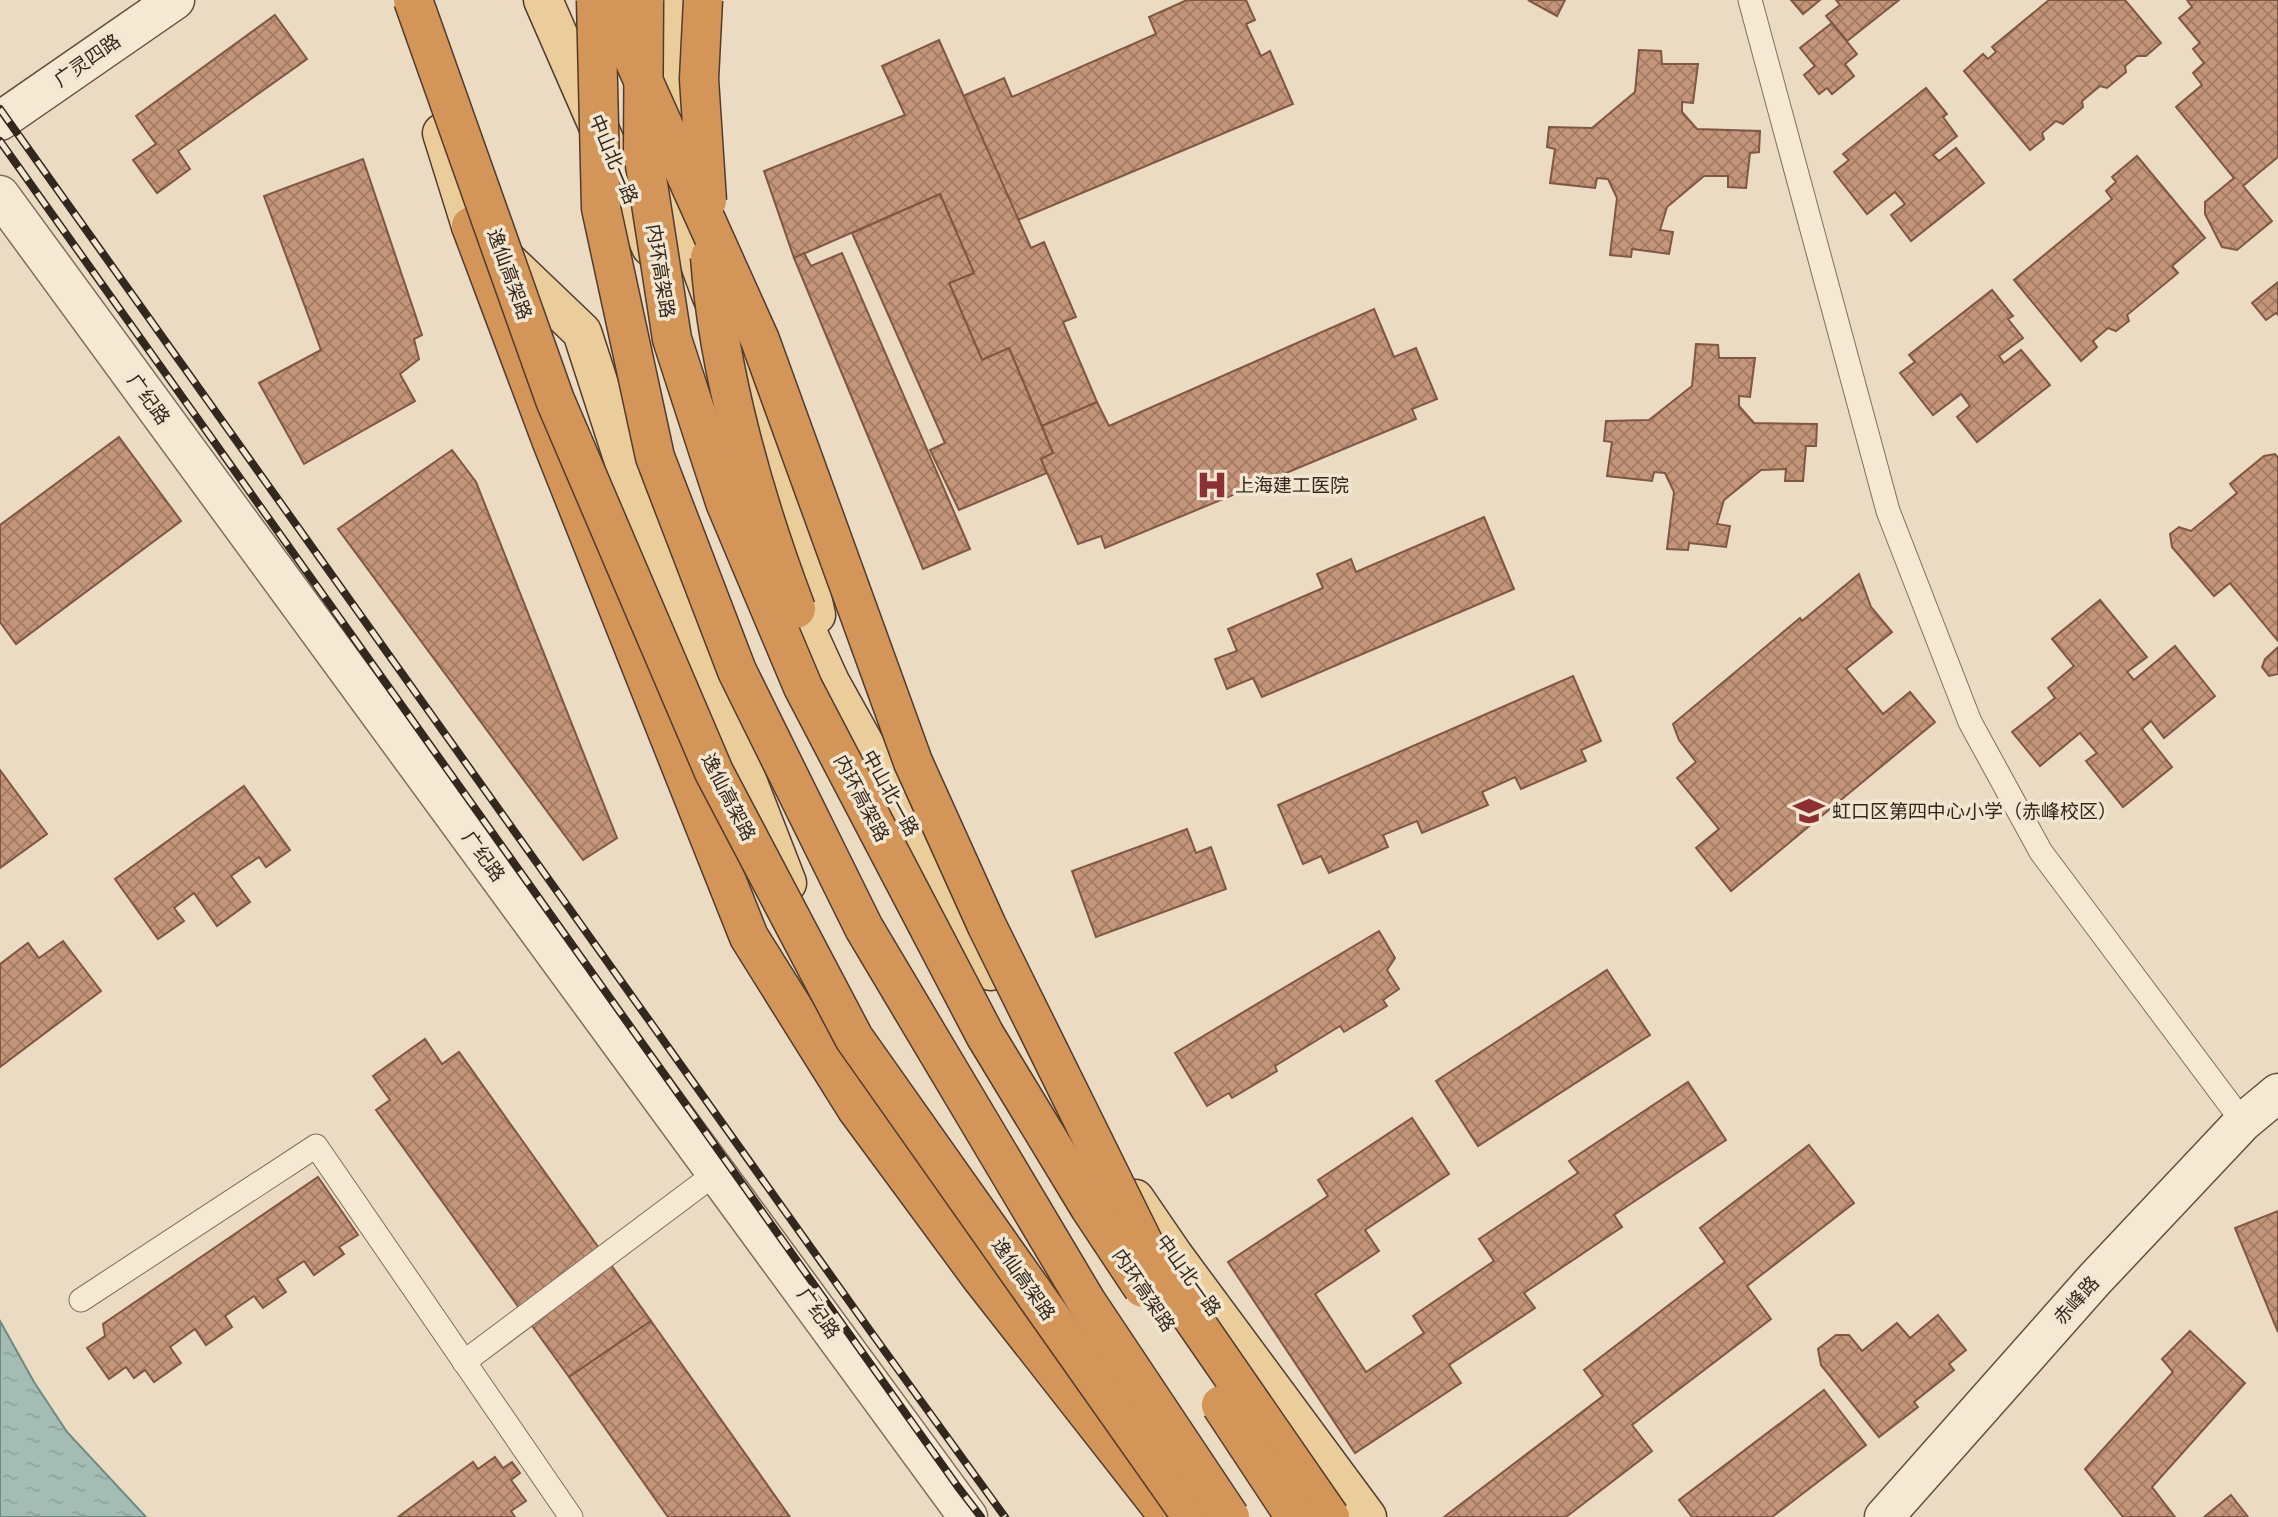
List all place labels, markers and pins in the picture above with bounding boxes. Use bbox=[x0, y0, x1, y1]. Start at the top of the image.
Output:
hospital icon: 上海建工医院 bbox=[1195, 468, 1229, 502]
place label: 上海建工医院 bbox=[1235, 474, 1349, 497]
school or university icon: 虹口区第四中心小学（赤峰校区） bbox=[1792, 794, 1826, 828]
place label: 虹口区第四中心小学（赤峰校区） bbox=[1832, 800, 2117, 823]

